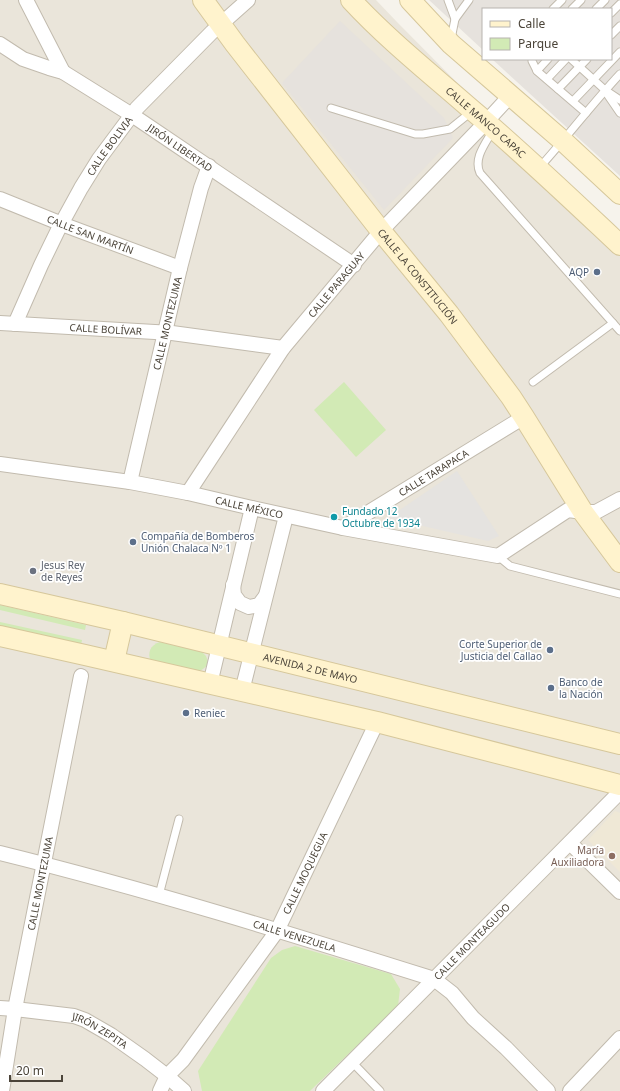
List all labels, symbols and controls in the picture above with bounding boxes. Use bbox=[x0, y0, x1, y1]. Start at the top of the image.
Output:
legend bbox=[482, 8, 612, 60]
text: Calle bbox=[518, 15, 546, 32]
text: Parque bbox=[518, 35, 559, 52]
street label: CALLE MANCO CAPAC bbox=[443, 83, 529, 161]
street label: CALLE BOLIVIA bbox=[83, 113, 136, 178]
street label: JIRÓN LIBERTAD bbox=[144, 120, 216, 175]
street label: CALLE SAN MARTÍN bbox=[45, 212, 136, 257]
street label: CALLE LA CONSTITUCIÓN bbox=[375, 225, 461, 327]
street label: CALLE PARAGUAY bbox=[304, 249, 368, 320]
place label: AQP bbox=[569, 265, 589, 279]
marker: AQP bbox=[592, 267, 602, 277]
street label: CALLE MONTEZUMA bbox=[149, 275, 185, 371]
street label: CALLE BOLÍVAR bbox=[69, 320, 143, 338]
street label: CALLE TARAPACA bbox=[396, 445, 472, 499]
street label: CALLE MÉXICO bbox=[214, 493, 285, 522]
place label: Fundado 12 Octubre de 1934 bbox=[342, 504, 420, 530]
marker: Fundado 12 Octubre de 1934 bbox=[329, 512, 339, 522]
place label: Compañía de Bomberos Unión Chalaca Nº 1 bbox=[141, 529, 255, 555]
marker: Compañía de Bomberos Unión Chalaca Nº 1 bbox=[128, 537, 138, 547]
place label: Jesus Rey de Reyes bbox=[40, 558, 85, 584]
marker: Jesus Rey de Reyes bbox=[28, 566, 38, 576]
place label: Corte Superior de Justicia del Callao bbox=[459, 637, 542, 663]
marker: Corte Superior de Justicia del Callao bbox=[545, 645, 555, 655]
street label: AVENIDA 2 DE MAYO bbox=[262, 650, 359, 686]
place label: Banco de la Nación bbox=[559, 675, 603, 701]
marker: Banco de la Nación bbox=[546, 683, 556, 693]
place label: Reniec bbox=[194, 706, 225, 720]
marker: Reniec bbox=[181, 708, 191, 718]
street label: CALLE MOQUEGUA bbox=[279, 829, 331, 917]
street label: CALLE MONTEZUMA bbox=[24, 835, 56, 932]
place label: María Auxiliadora bbox=[551, 843, 604, 869]
marker: María Auxiliadora bbox=[607, 851, 617, 861]
street label: CALLE MONTEAGUDO bbox=[430, 900, 513, 983]
street label: CALLE VENEZUELA bbox=[251, 916, 339, 955]
street label: JIRÓN ZEPITA bbox=[71, 1009, 131, 1052]
scale bar bbox=[10, 1057, 62, 1083]
text: 20 m bbox=[16, 1062, 44, 1079]

